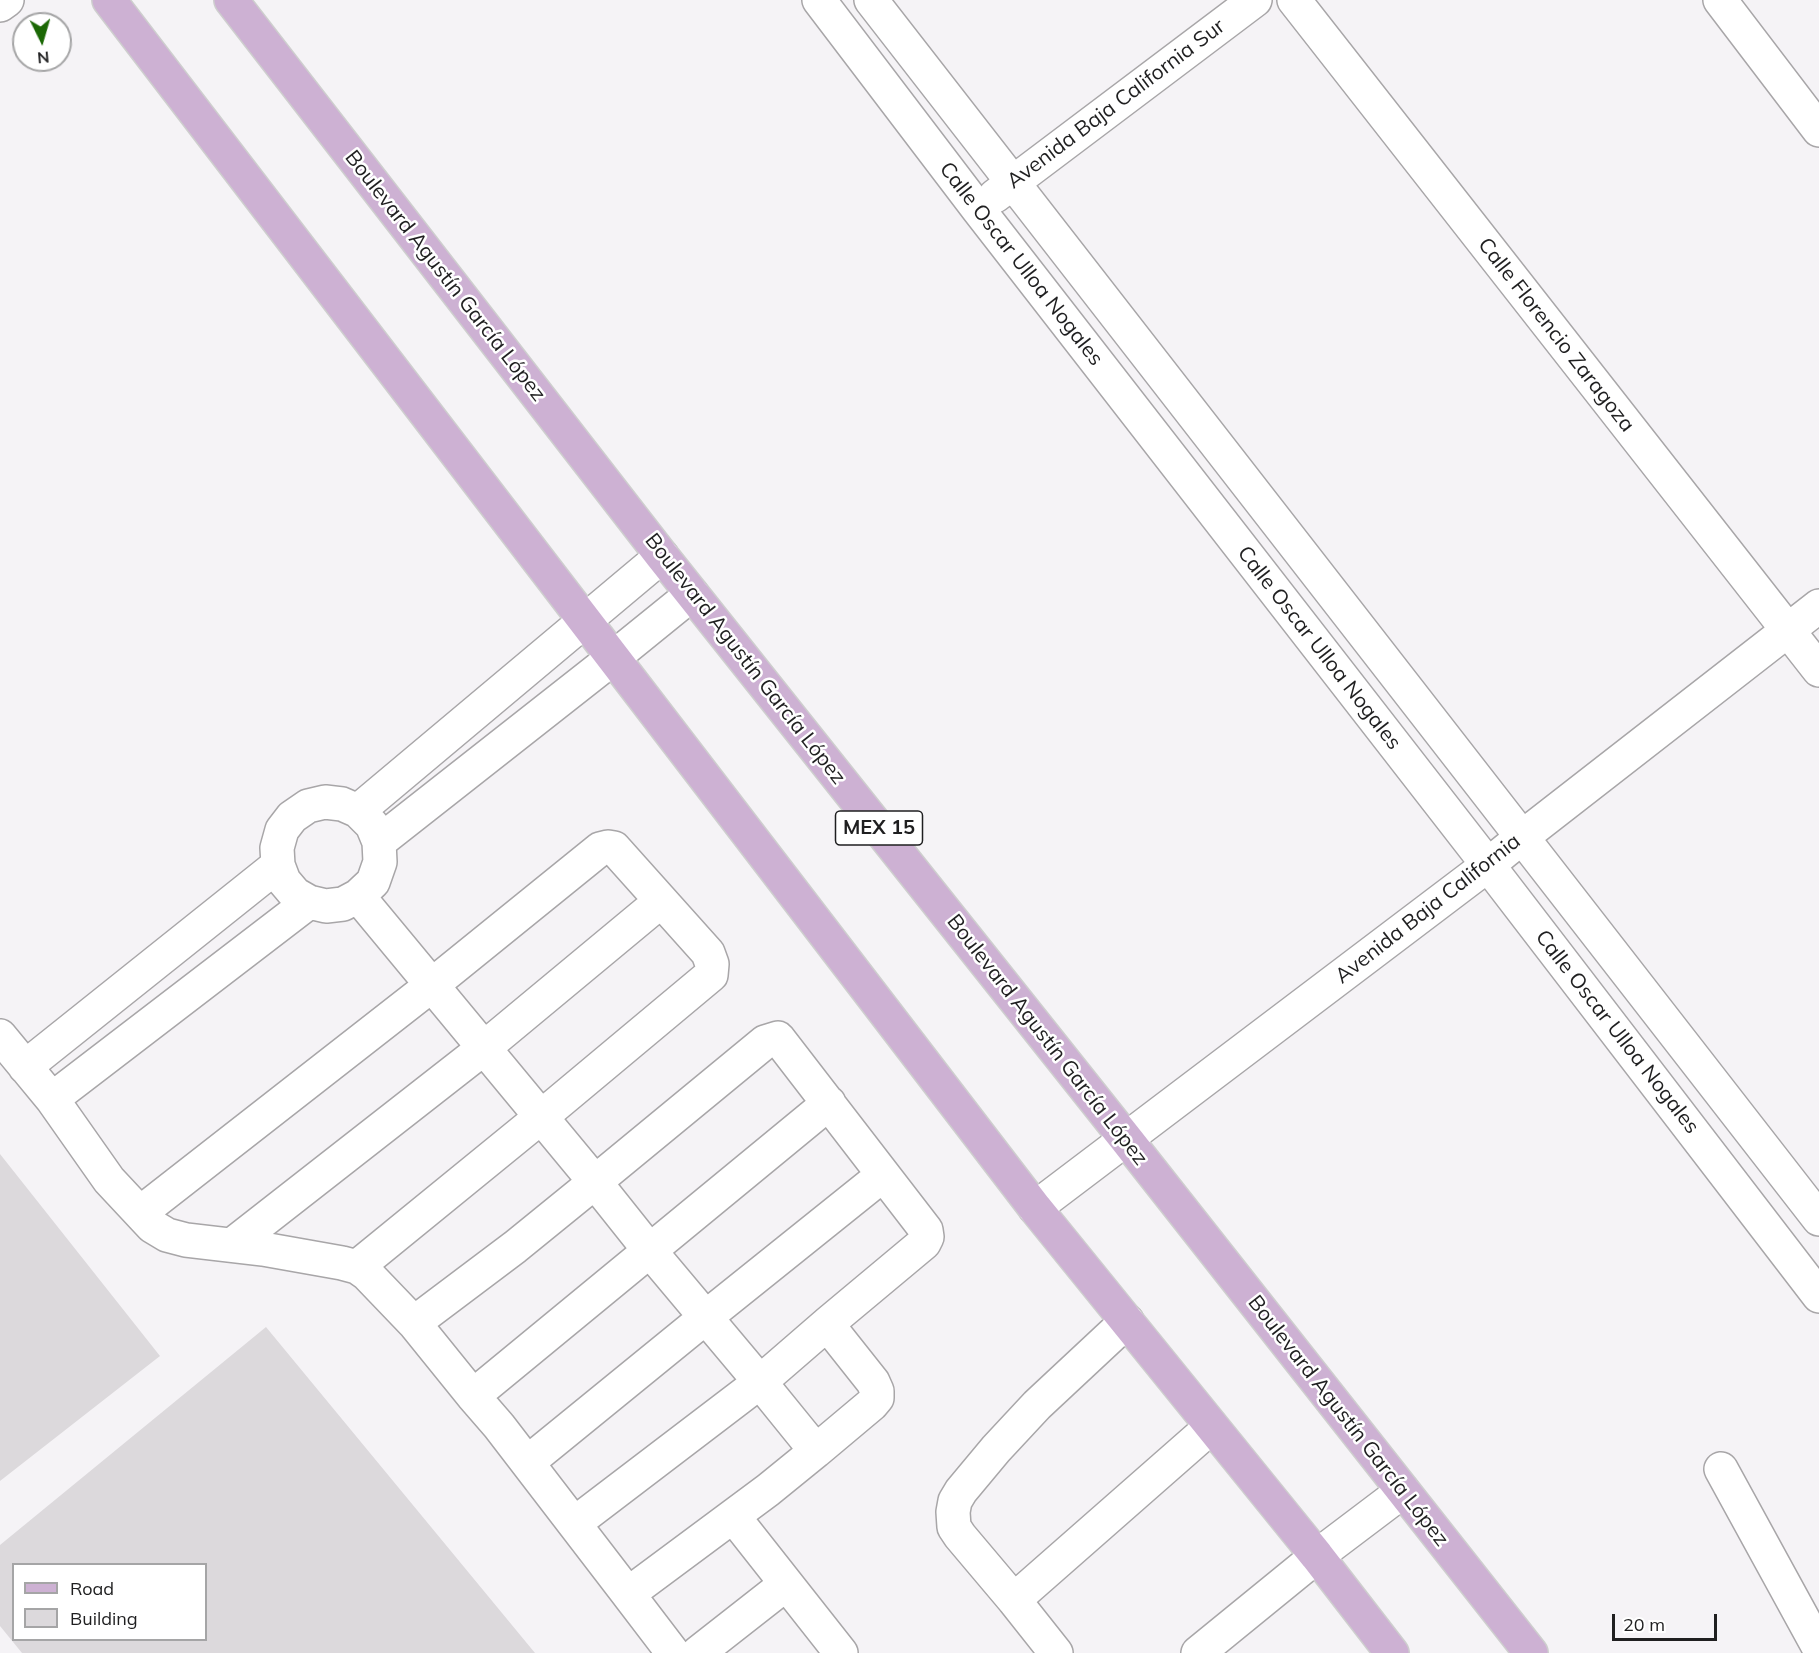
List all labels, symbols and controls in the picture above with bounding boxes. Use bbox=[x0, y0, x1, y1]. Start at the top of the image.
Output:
north arrow bbox=[12, 12, 72, 72]
street label: Avenida Baja California Sur bbox=[1002, 14, 1230, 194]
text: N bbox=[36, 47, 50, 68]
street label: Boulevard Agustín García López bbox=[339, 146, 551, 406]
street label: Calle Oscar Ulloa Nogales bbox=[934, 157, 1108, 371]
street label: Calle Florencio Zaragoza bbox=[1472, 233, 1640, 437]
street label: Boulevard Agustín García López bbox=[639, 529, 851, 789]
street label: Calle Oscar Ulloa Nogales bbox=[1232, 541, 1406, 755]
road number: MEX 15 bbox=[836, 811, 922, 845]
street label: Avenida Baja California bbox=[1330, 829, 1526, 989]
street label: Boulevard Agustín García López bbox=[941, 910, 1153, 1170]
street label: Calle Oscar Ulloa Nogales bbox=[1530, 925, 1704, 1139]
street label: Boulevard Agustín García López bbox=[1242, 1291, 1454, 1551]
legend bbox=[12, 1563, 207, 1641]
text: Road bbox=[70, 1577, 114, 1600]
scale bar bbox=[1615, 1602, 1720, 1640]
text: Building bbox=[70, 1607, 138, 1630]
text: 20 m bbox=[1623, 1613, 1665, 1636]

